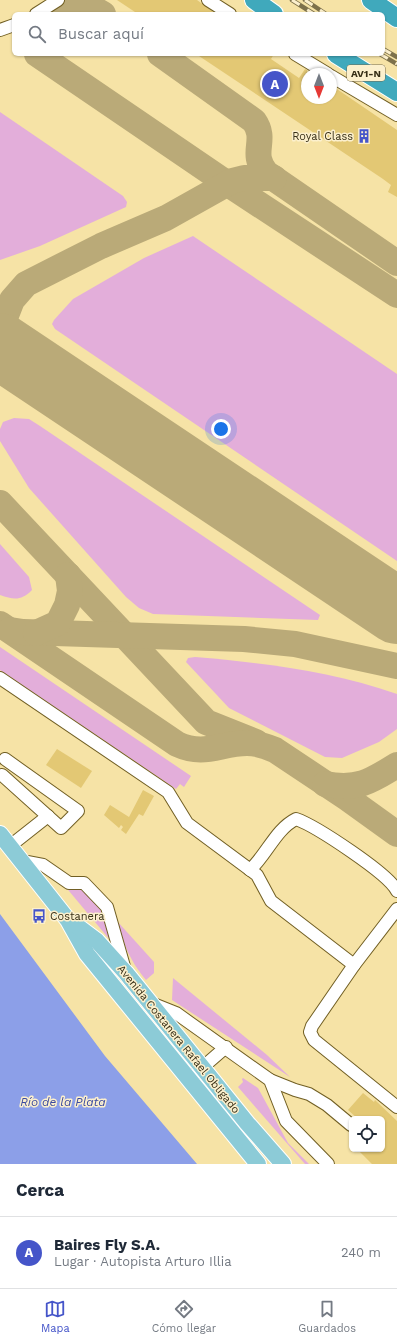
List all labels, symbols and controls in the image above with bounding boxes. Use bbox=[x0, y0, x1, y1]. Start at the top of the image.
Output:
search box bbox=[12, 12, 385, 56]
icon: search bbox=[26, 23, 48, 45]
text: Buscar aquí bbox=[58, 25, 144, 43]
road number: AV1-N bbox=[347, 65, 385, 81]
north arrow bbox=[301, 68, 337, 104]
pin: A bbox=[262, 69, 288, 99]
building icon: Royal Class bbox=[356, 128, 372, 144]
place label: Royal Class bbox=[292, 130, 353, 143]
your location bbox=[211, 419, 231, 439]
bus stop icon: Costanera bbox=[31, 908, 47, 924]
place label: Costanera bbox=[50, 910, 105, 923]
street label: Avenida Costanera Rafael Obligado bbox=[115, 963, 243, 1116]
water label: Río de la Plata bbox=[20, 1095, 106, 1109]
map controls bbox=[349, 1116, 385, 1152]
button: locate bbox=[349, 1116, 385, 1152]
text: Cerca bbox=[16, 1180, 64, 1200]
text: Baires Fly S.A. bbox=[54, 1236, 160, 1254]
text: A bbox=[25, 1245, 33, 1260]
text: 240 m bbox=[341, 1245, 381, 1260]
text: Lugar · Autopista Arturo Illia bbox=[54, 1254, 232, 1269]
tab: Mapa bbox=[41, 1298, 70, 1335]
tab: Cómo llegar bbox=[152, 1298, 216, 1335]
tab: Guardados bbox=[298, 1298, 356, 1335]

